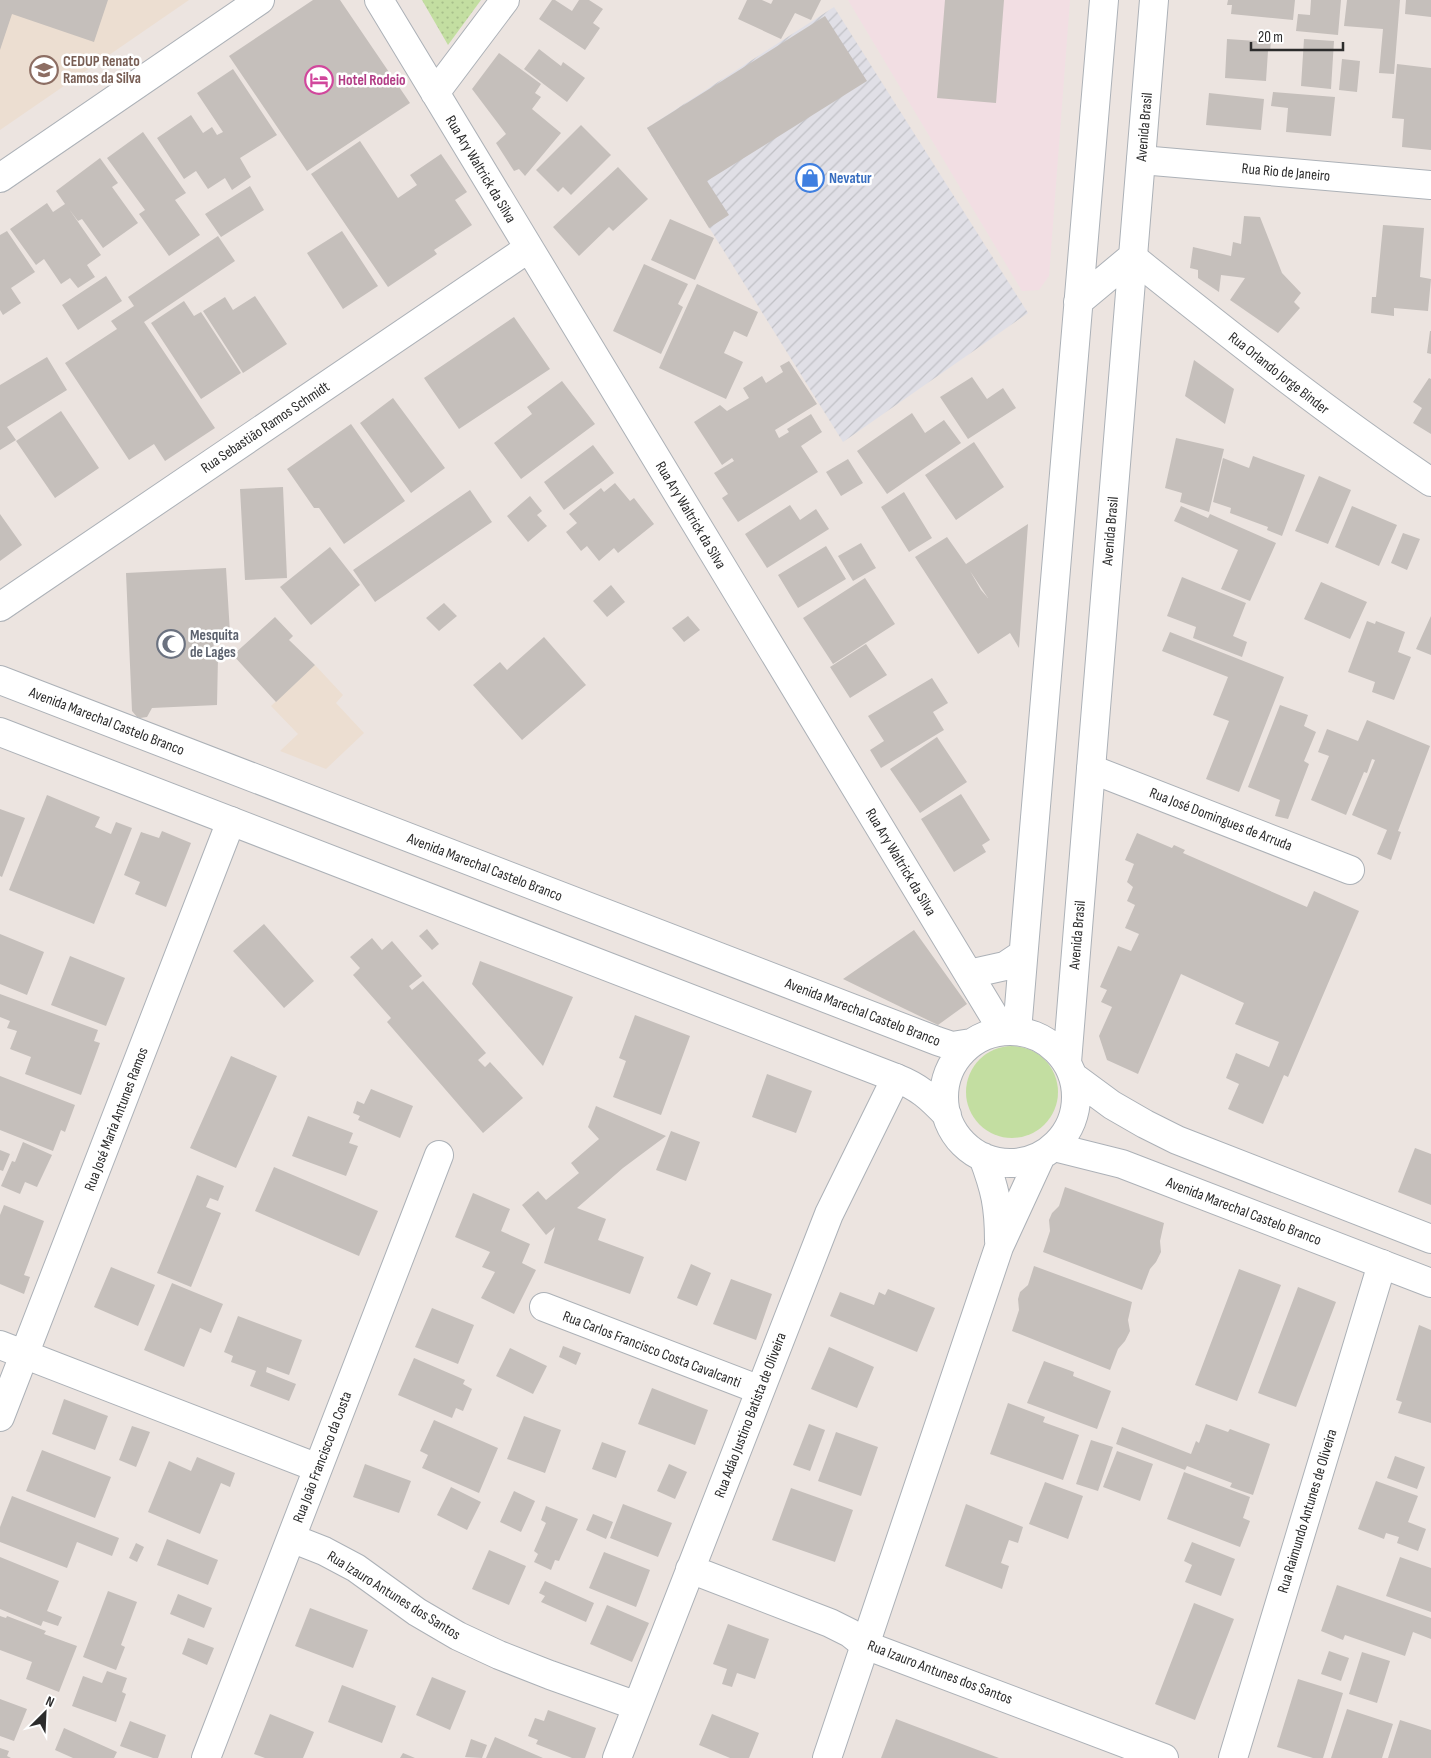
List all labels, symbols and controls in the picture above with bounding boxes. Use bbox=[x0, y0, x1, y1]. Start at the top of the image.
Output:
scale bar bbox=[1251, 20, 1344, 52]
text: 20 m bbox=[1258, 28, 1283, 47]
place label: CEDUP Renato Ramos da Silva bbox=[63, 52, 141, 88]
school or university icon: CEDUP Renato Ramos da Silva bbox=[29, 55, 59, 85]
hotel icon: Hotel Rodeio bbox=[304, 65, 334, 95]
place label: Hotel Rodeio bbox=[338, 71, 405, 90]
street label: Avenida Brasil bbox=[1132, 92, 1157, 163]
street label: Rua Ary Waltrick da Silva bbox=[441, 112, 520, 227]
street label: Rua Rio de Janeiro bbox=[1241, 159, 1331, 186]
shop icon: Nevatur bbox=[795, 163, 825, 193]
place label: Nevatur bbox=[829, 169, 872, 188]
street label: Rua Orlando Jorge Binder bbox=[1224, 328, 1334, 419]
street label: Rua Sebastião Ramos Schmidt bbox=[197, 377, 334, 478]
street label: Rua Ary Waltrick da Silva bbox=[651, 458, 730, 573]
street label: Avenida Brasil bbox=[1098, 496, 1123, 567]
place label: Mesquita de Lages bbox=[190, 626, 239, 662]
mosque icon: Mesquita de Lages bbox=[156, 629, 186, 659]
street label: Avenida Marechal Castelo Branco bbox=[26, 683, 187, 760]
street label: Rua José Domingues de Arruda bbox=[1147, 783, 1295, 856]
street label: Rua Ary Waltrick da Silva bbox=[861, 805, 940, 920]
street label: Avenida Marechal Castelo Branco bbox=[404, 829, 565, 906]
street label: Avenida Brasil bbox=[1065, 900, 1090, 971]
street label: Avenida Marechal Castelo Branco bbox=[782, 974, 943, 1051]
street label: Rua José Maria Antunes Ramos bbox=[80, 1045, 153, 1194]
street label: Avenida Marechal Castelo Branco bbox=[1163, 1173, 1324, 1250]
street label: Rua Carlos Francisco Costa Cavalcanti bbox=[560, 1307, 744, 1392]
street label: Rua Adão Justino Batista de Oliveira bbox=[710, 1330, 791, 1501]
street label: Rua João Francisco da Costa bbox=[289, 1389, 356, 1526]
street label: Rua Raimundo Antunes de Oliveira bbox=[1273, 1427, 1342, 1595]
street label: Rua Izauro Antunes dos Santos bbox=[323, 1547, 464, 1644]
street label: Rua Izauro Antunes dos Santos bbox=[865, 1636, 1015, 1709]
north arrow bbox=[20, 1688, 70, 1738]
text: N bbox=[43, 1692, 57, 1711]

